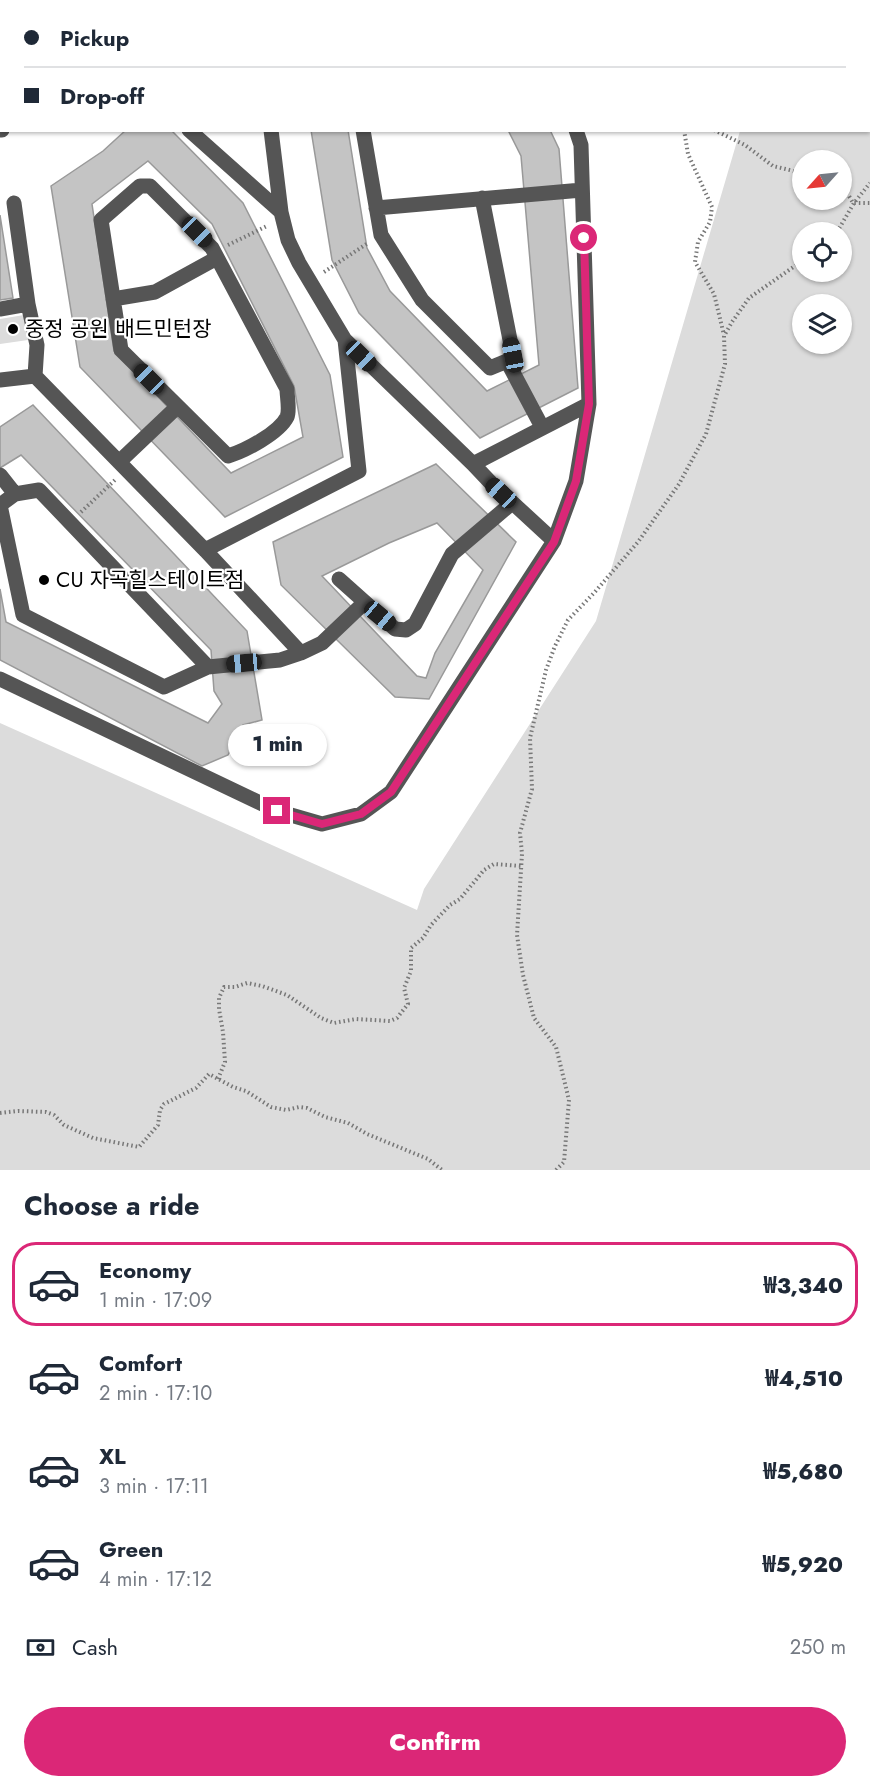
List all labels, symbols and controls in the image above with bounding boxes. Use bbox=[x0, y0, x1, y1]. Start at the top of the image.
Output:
text: Pickup bbox=[60, 22, 129, 54]
text: Drop-off bbox=[60, 80, 144, 112]
north arrow bbox=[792, 150, 852, 210]
map controls bbox=[792, 150, 852, 354]
car bbox=[178, 213, 216, 251]
button: locate bbox=[792, 222, 852, 282]
route start bbox=[570, 224, 597, 251]
button: layers bbox=[792, 294, 852, 354]
place label: 중정 공원 배드민턴장 bbox=[25, 314, 211, 344]
marker: 중정 공원 배드민턴장 bbox=[6, 322, 20, 336]
car bbox=[501, 336, 525, 374]
car bbox=[342, 337, 380, 375]
car bbox=[130, 360, 168, 398]
car bbox=[482, 474, 520, 512]
place label: CU 자곡힐스테이트점 bbox=[56, 565, 244, 595]
marker: CU 자곡힐스테이트점 bbox=[37, 573, 51, 587]
car bbox=[360, 598, 400, 634]
car bbox=[225, 652, 263, 674]
callout: 1 min bbox=[228, 724, 326, 766]
text: 1 min bbox=[252, 730, 303, 759]
route end bbox=[263, 797, 290, 824]
text: Choose a ride bbox=[24, 1186, 199, 1225]
text: Economy bbox=[99, 1254, 191, 1286]
icon: car bbox=[27, 1257, 81, 1311]
text: ₩3,340 bbox=[764, 1269, 843, 1301]
text: 1 min · 17:09 bbox=[99, 1286, 212, 1315]
text: Comfort bbox=[99, 1347, 182, 1379]
icon: car bbox=[27, 1350, 81, 1404]
text: ₩4,510 bbox=[765, 1362, 843, 1394]
text: 2 min · 17:10 bbox=[99, 1379, 212, 1408]
text: XL bbox=[99, 1440, 126, 1472]
icon: car bbox=[27, 1443, 81, 1497]
text: ₩5,680 bbox=[763, 1455, 843, 1487]
text: 3 min · 17:11 bbox=[99, 1472, 209, 1501]
text: Green bbox=[99, 1533, 163, 1565]
icon: car bbox=[27, 1536, 81, 1590]
text: ₩5,920 bbox=[763, 1548, 843, 1580]
text: 4 min · 17:12 bbox=[99, 1565, 212, 1594]
icon: cash bbox=[24, 1631, 57, 1664]
text: Cash bbox=[72, 1631, 118, 1663]
text: 250 m bbox=[790, 1633, 846, 1662]
button: Confirm bbox=[24, 1707, 846, 1776]

